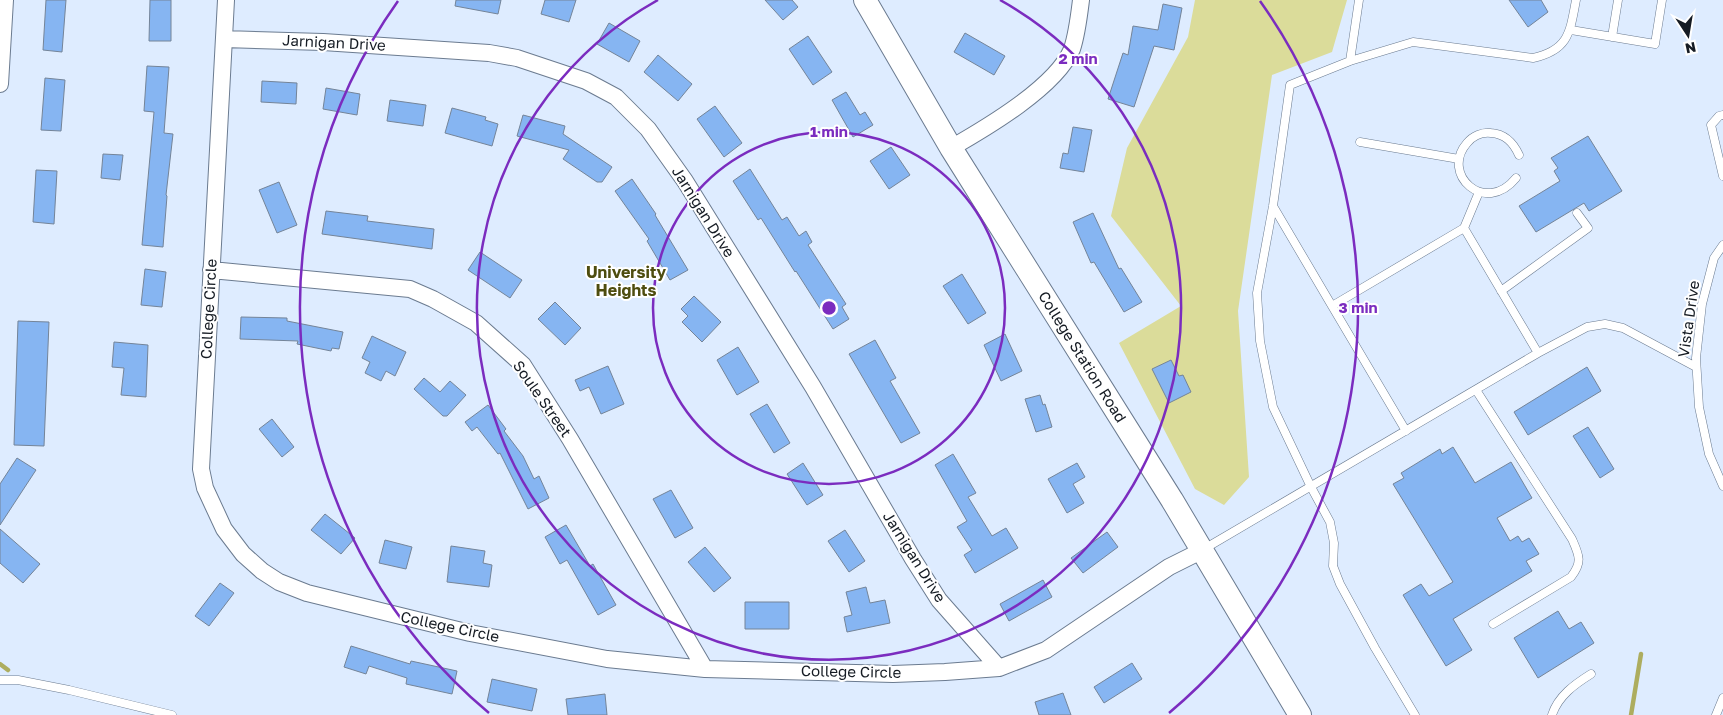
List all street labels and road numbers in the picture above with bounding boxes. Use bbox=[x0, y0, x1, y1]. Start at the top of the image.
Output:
street label: Jarnigan Drive bbox=[282, 30, 387, 54]
street label: Jarnigan Drive bbox=[669, 163, 739, 260]
street label: College Circle bbox=[196, 258, 220, 360]
street label: Vista Drive bbox=[1674, 279, 1702, 358]
street label: College Station Road bbox=[1035, 288, 1131, 425]
street label: Soule Street bbox=[510, 357, 576, 440]
street label: Jarnigan Drive bbox=[880, 508, 950, 605]
street label: College Circle bbox=[399, 607, 502, 645]
street label: College Circle bbox=[801, 661, 902, 681]

